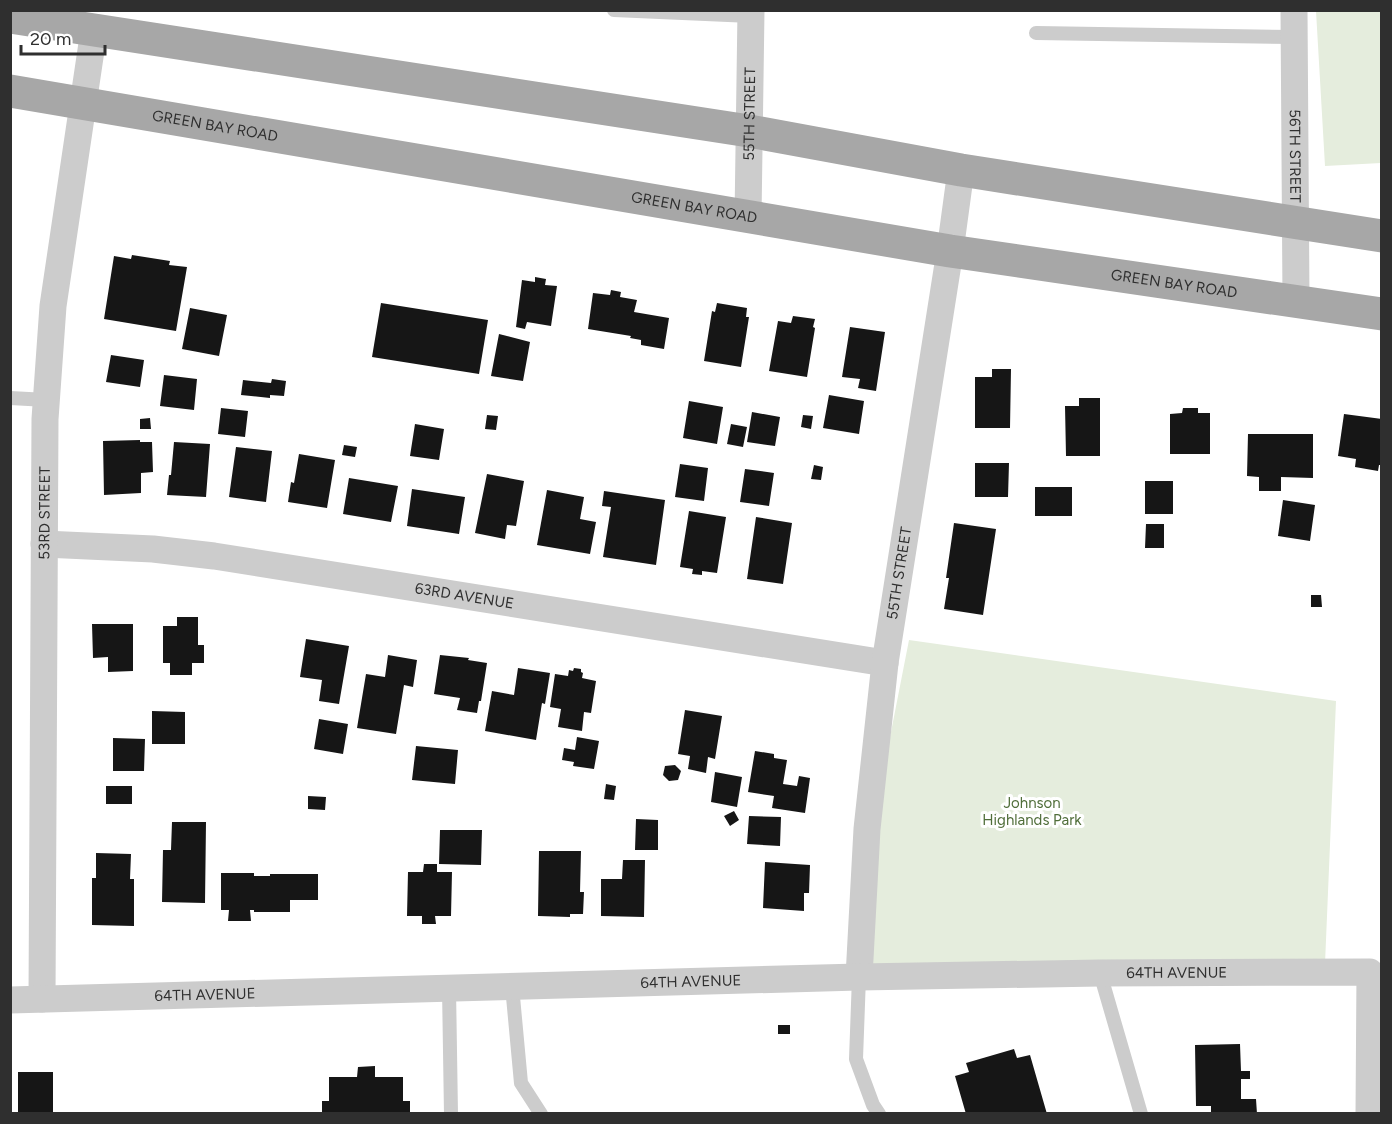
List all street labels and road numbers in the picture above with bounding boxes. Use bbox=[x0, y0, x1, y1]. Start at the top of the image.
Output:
street label: 55TH STREET bbox=[740, 66, 759, 161]
street label: GREEN BAY ROAD bbox=[151, 106, 279, 145]
street label: 56TH STREET bbox=[1286, 109, 1304, 203]
street label: GREEN BAY ROAD bbox=[630, 188, 758, 227]
street label: GREEN BAY ROAD bbox=[1110, 266, 1238, 302]
street label: 53RD STREET bbox=[35, 466, 54, 560]
street label: 55TH STREET bbox=[883, 525, 915, 621]
street label: 63RD AVENUE bbox=[414, 579, 515, 613]
street label: 64TH AVENUE bbox=[1126, 964, 1227, 982]
street label: 64TH AVENUE bbox=[640, 971, 741, 992]
street label: 64TH AVENUE bbox=[154, 984, 256, 1005]

